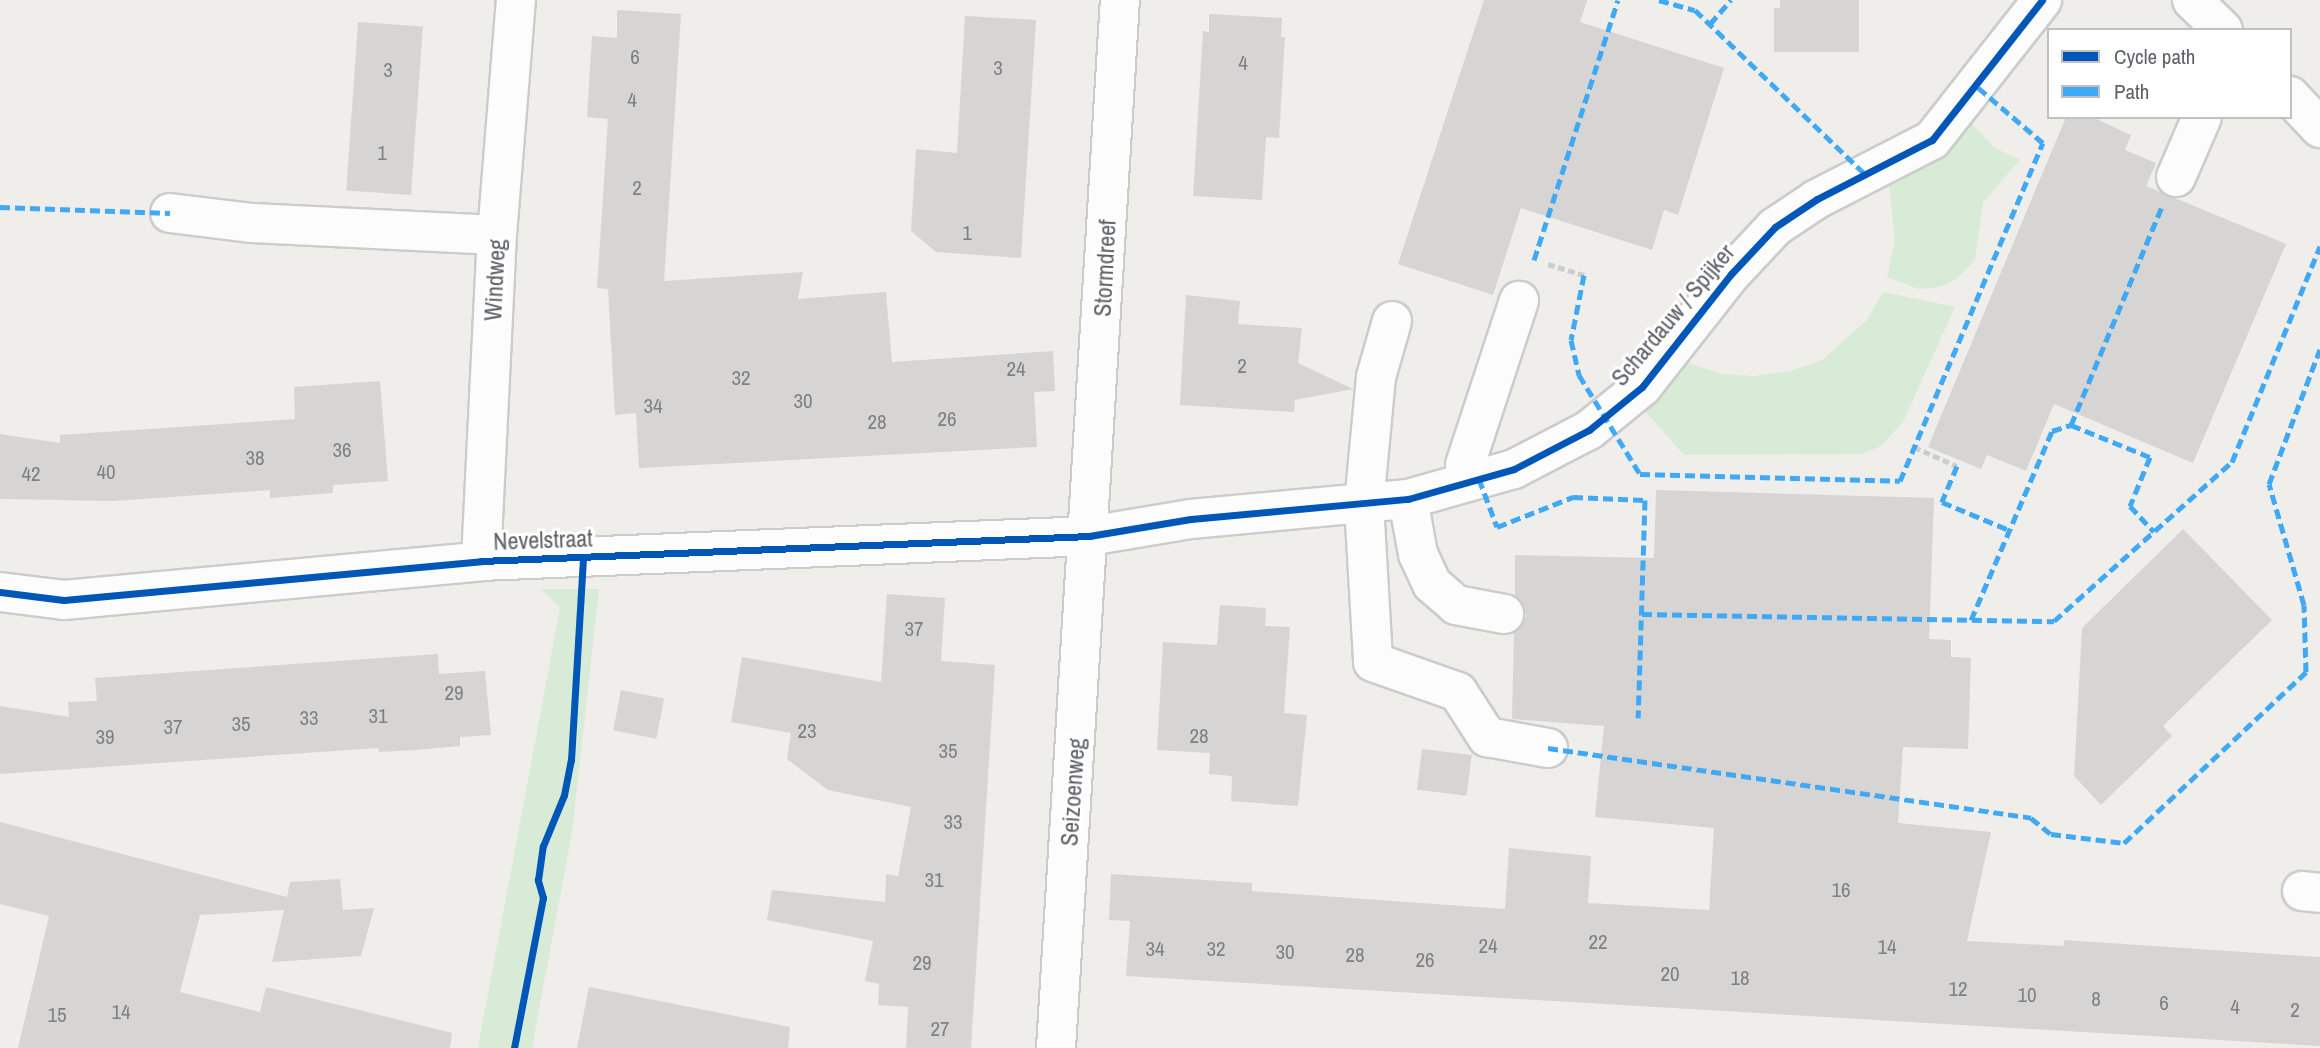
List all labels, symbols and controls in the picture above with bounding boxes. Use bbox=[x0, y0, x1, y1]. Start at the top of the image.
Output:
legend bbox=[2047, 28, 2292, 119]
text: Cycle path bbox=[2114, 42, 2195, 71]
house number: 6 bbox=[630, 44, 640, 70]
house number: 4 bbox=[1238, 50, 1248, 76]
house number: 3 bbox=[993, 55, 1003, 81]
house number: 3 bbox=[383, 57, 393, 83]
text: Path bbox=[2114, 77, 2149, 106]
house number: 4 bbox=[627, 87, 637, 113]
house number: 1 bbox=[377, 140, 387, 166]
house number: 2 bbox=[632, 175, 642, 201]
street label: Stormdreef bbox=[1088, 219, 1122, 317]
house number: 1 bbox=[962, 220, 972, 246]
street label: Windweg bbox=[478, 238, 512, 322]
street label: Schardauw / Spijker bbox=[1605, 238, 1741, 392]
house number: 2 bbox=[1237, 353, 1247, 379]
house number: 24 bbox=[1006, 356, 1026, 382]
house number: 32 bbox=[731, 365, 751, 391]
house number: 30 bbox=[793, 388, 813, 414]
house number: 34 bbox=[643, 393, 663, 419]
house number: 26 bbox=[937, 406, 957, 432]
house number: 28 bbox=[867, 409, 887, 435]
house number: 36 bbox=[332, 437, 352, 463]
house number: 38 bbox=[245, 445, 265, 471]
house number: 40 bbox=[96, 459, 116, 485]
house number: 42 bbox=[21, 461, 41, 487]
street label: Nevelstraat bbox=[493, 524, 593, 556]
house number: 37 bbox=[904, 616, 924, 642]
house number: 29 bbox=[444, 680, 464, 706]
house number: 31 bbox=[368, 703, 388, 729]
house number: 33 bbox=[299, 705, 319, 731]
house number: 35 bbox=[231, 711, 251, 737]
house number: 37 bbox=[163, 714, 183, 740]
house number: 23 bbox=[797, 718, 817, 744]
house number: 28 bbox=[1189, 723, 1209, 749]
house number: 39 bbox=[95, 724, 115, 750]
street label: Seizoenweg bbox=[1055, 737, 1091, 847]
house number: 35 bbox=[938, 738, 958, 764]
house number: 33 bbox=[943, 809, 963, 835]
house number: 31 bbox=[924, 867, 944, 893]
house number: 16 bbox=[1831, 877, 1851, 903]
house number: 22 bbox=[1588, 929, 1608, 955]
house number: 24 bbox=[1478, 933, 1498, 959]
house number: 14 bbox=[1877, 934, 1897, 960]
house number: 34 bbox=[1145, 936, 1165, 962]
house number: 32 bbox=[1206, 936, 1226, 962]
house number: 30 bbox=[1275, 939, 1295, 965]
house number: 28 bbox=[1345, 942, 1365, 968]
house number: 26 bbox=[1415, 947, 1435, 973]
house number: 29 bbox=[912, 950, 932, 976]
house number: 20 bbox=[1660, 961, 1680, 987]
house number: 18 bbox=[1730, 965, 1750, 991]
house number: 12 bbox=[1948, 976, 1968, 1002]
house number: 10 bbox=[2017, 982, 2037, 1008]
house number: 8 bbox=[2091, 986, 2101, 1012]
house number: 6 bbox=[2159, 990, 2169, 1016]
house number: 4 bbox=[2230, 994, 2240, 1020]
house number: 2 bbox=[2290, 997, 2300, 1023]
house number: 14 bbox=[111, 999, 131, 1025]
house number: 15 bbox=[47, 1002, 67, 1028]
house number: 27 bbox=[930, 1016, 950, 1042]

